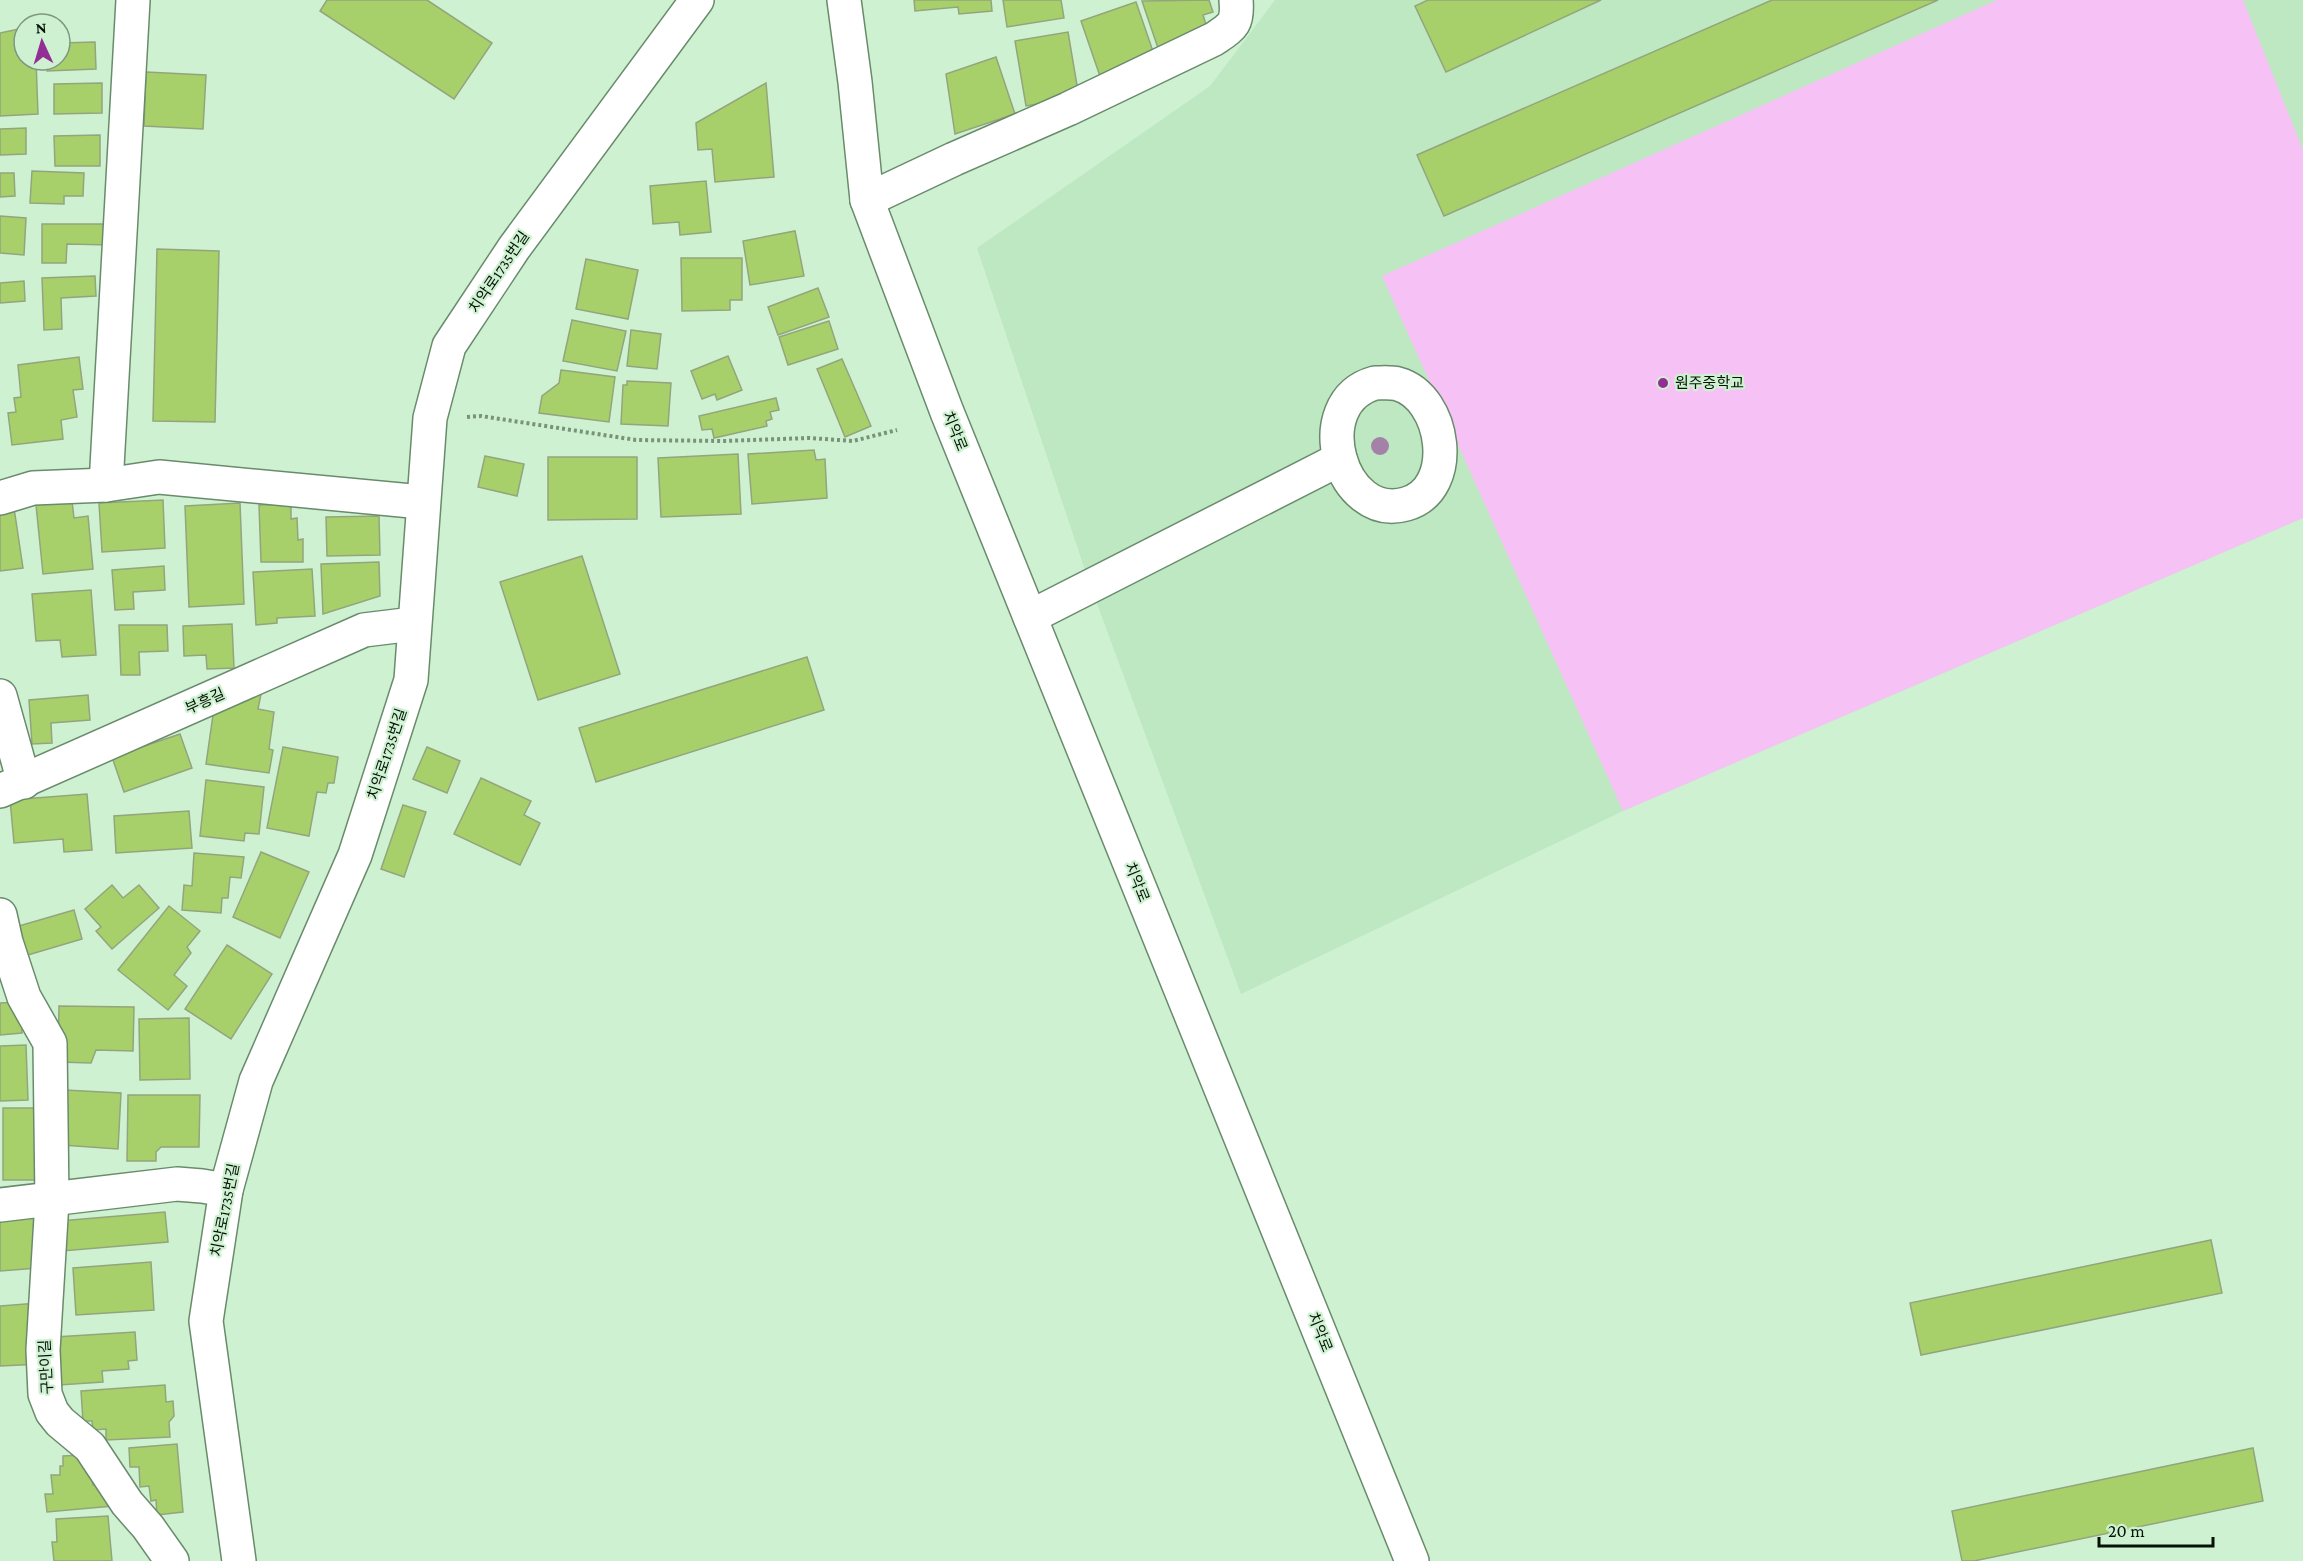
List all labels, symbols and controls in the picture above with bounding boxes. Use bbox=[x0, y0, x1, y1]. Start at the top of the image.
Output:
north arrow bbox=[12, 12, 72, 72]
text: N bbox=[35, 19, 47, 36]
street label: 치악로1735번길 bbox=[466, 228, 532, 316]
place label: 원주중학교 bbox=[1675, 374, 1744, 391]
marker: 원주중학교 bbox=[1656, 376, 1670, 390]
street label: 치악로 bbox=[940, 409, 970, 453]
street label: 부흥길 bbox=[183, 685, 227, 717]
street label: 치악로1735번길 bbox=[365, 706, 409, 802]
street label: 치악로 bbox=[1122, 860, 1152, 904]
street label: 치악로1735번길 bbox=[208, 1162, 242, 1258]
street label: 치악로 bbox=[1305, 1310, 1335, 1354]
street label: 구만이길 bbox=[37, 1339, 55, 1395]
scale bar bbox=[2099, 1510, 2213, 1548]
text: 20 m bbox=[2108, 1521, 2145, 1541]

